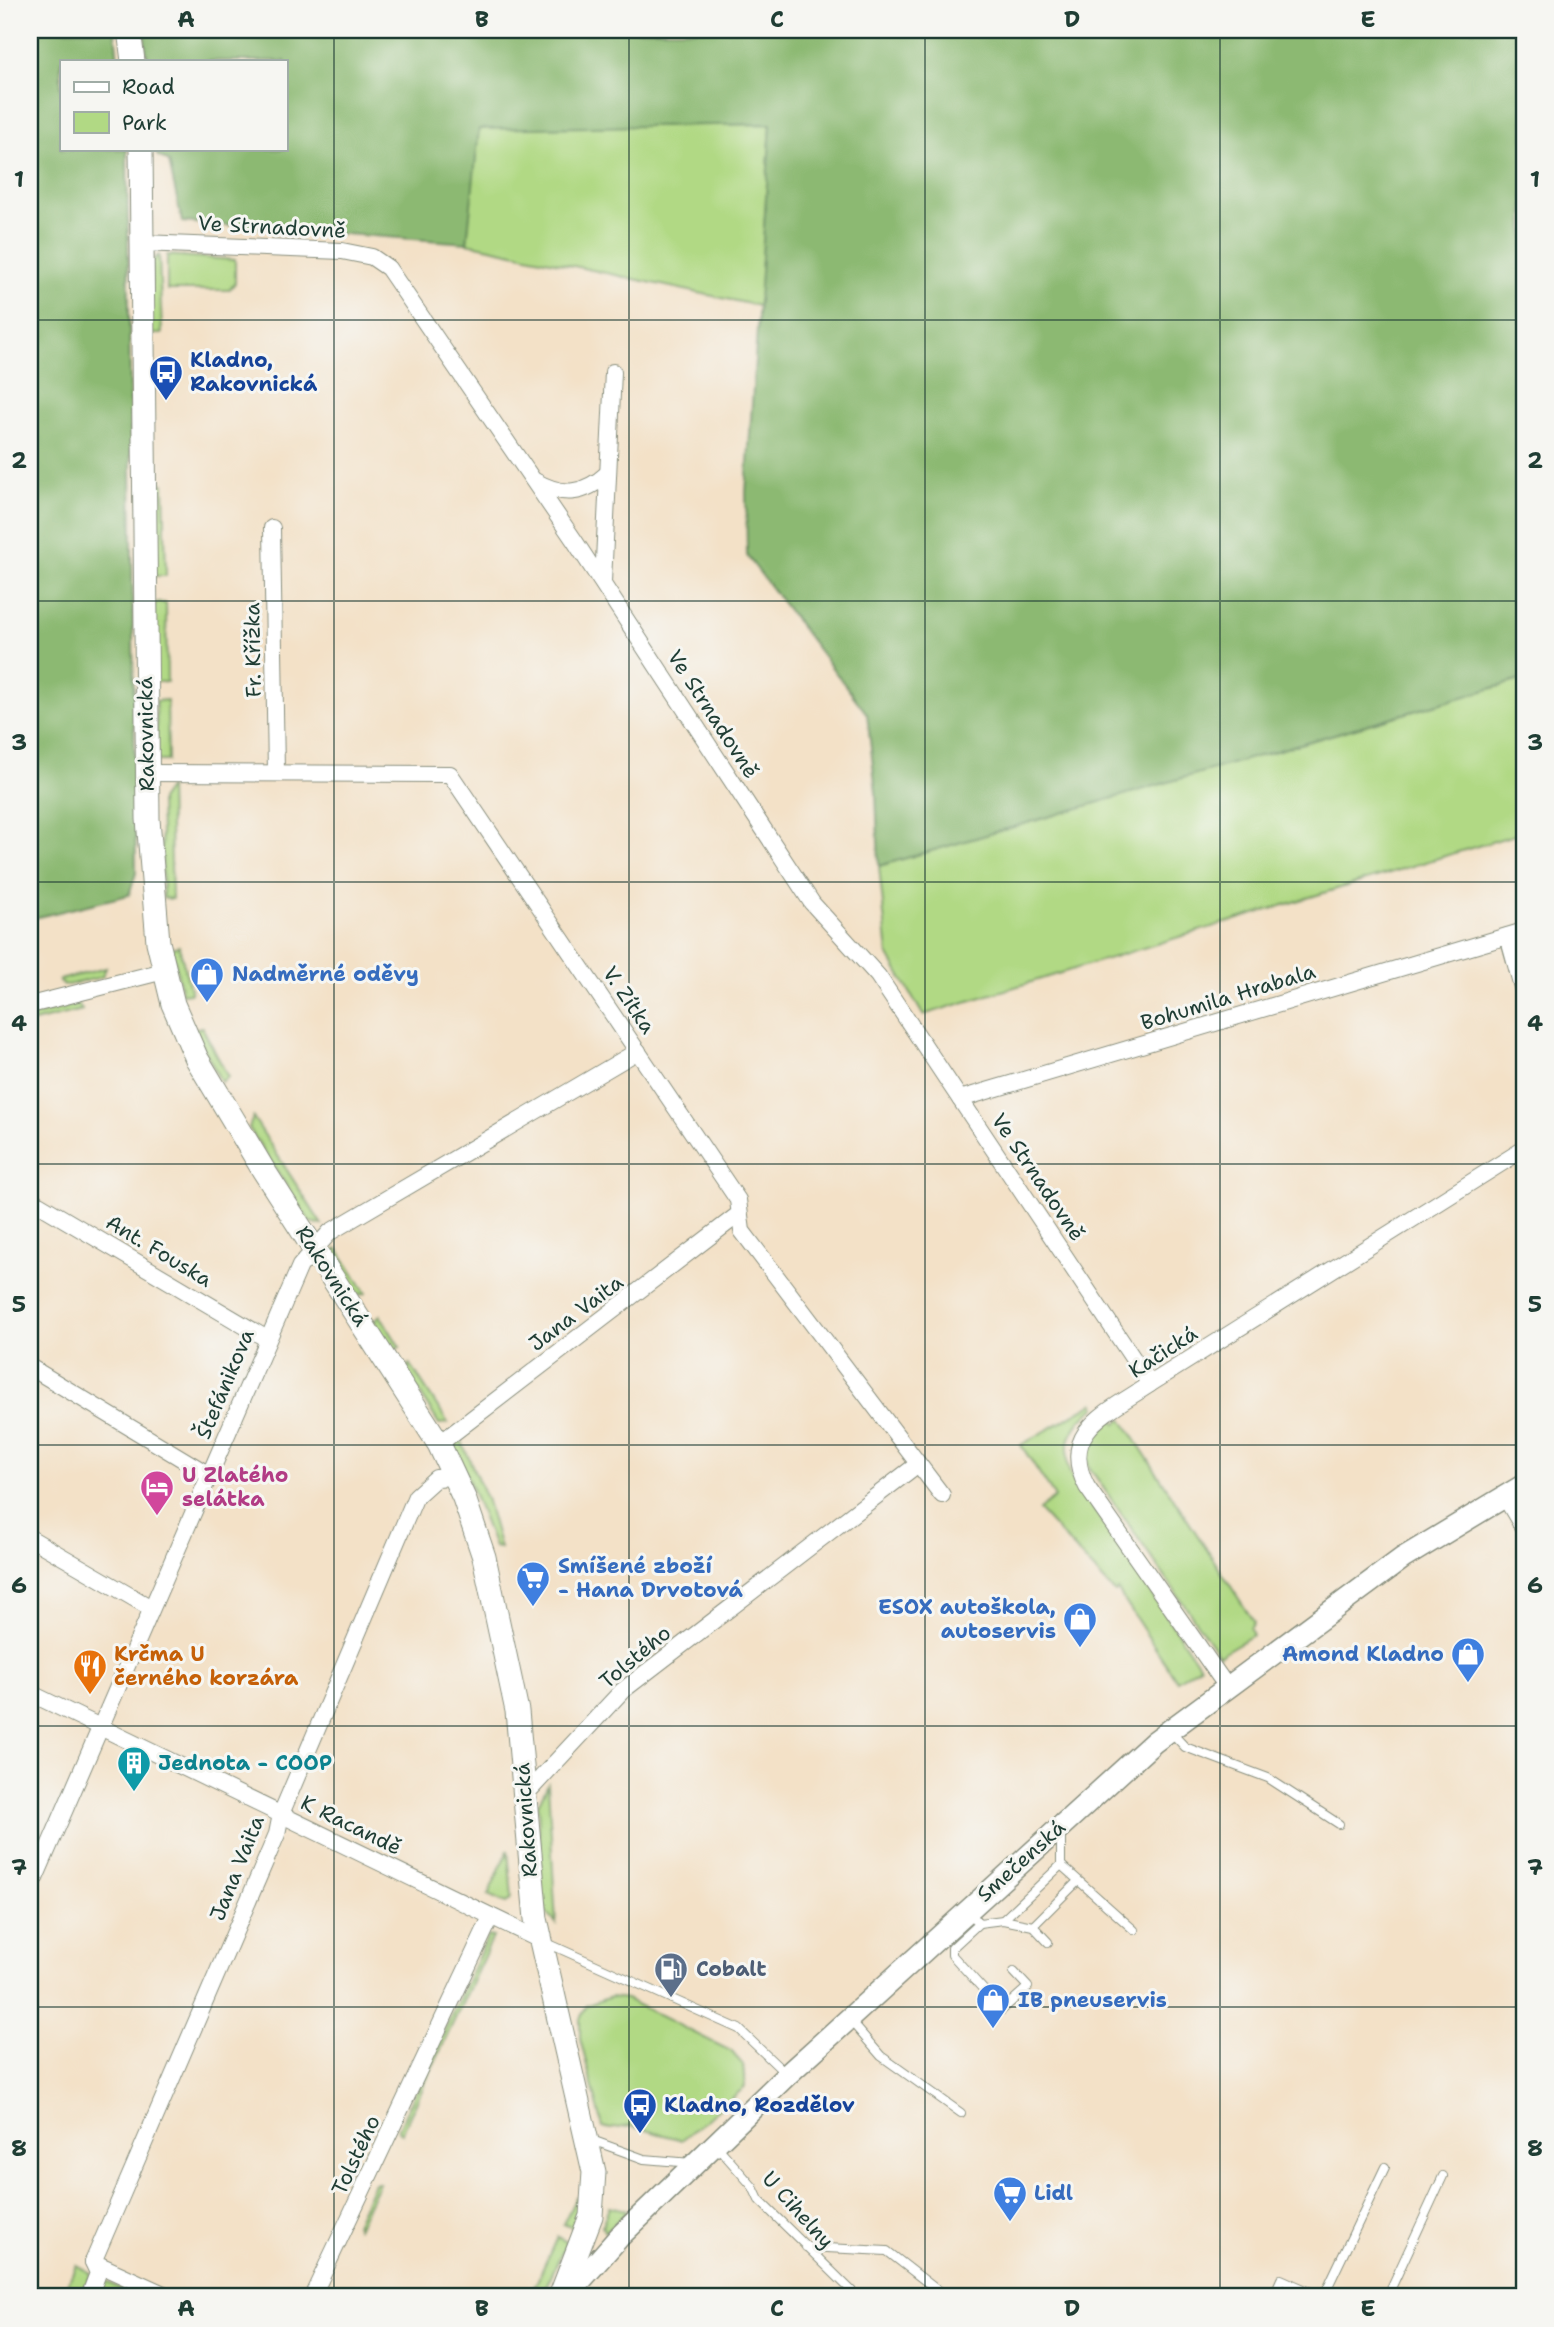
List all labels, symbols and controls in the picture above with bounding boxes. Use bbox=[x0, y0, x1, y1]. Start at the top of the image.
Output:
text: A bbox=[177, 4, 195, 34]
text: B bbox=[475, 4, 489, 34]
text: C bbox=[770, 4, 784, 34]
text: D bbox=[1064, 4, 1080, 34]
text: E bbox=[1360, 4, 1376, 34]
legend bbox=[60, 60, 287, 150]
text: Road bbox=[122, 73, 175, 101]
text: Park bbox=[122, 109, 167, 137]
text: 1 bbox=[14, 164, 24, 194]
text: 1 bbox=[1530, 164, 1540, 194]
street label: Ve Strnadovně bbox=[197, 209, 347, 245]
place label: Kladno, Rakovnická bbox=[190, 346, 318, 398]
bus stop icon: Kladno, Rakovnická bbox=[147, 353, 185, 402]
text: 2 bbox=[11, 445, 27, 475]
text: 2 bbox=[1527, 445, 1543, 475]
street label: Fr. Křížka bbox=[238, 602, 268, 698]
street label: Ve Strnadovně bbox=[661, 644, 765, 784]
street label: Rakovnická bbox=[131, 676, 161, 792]
text: 3 bbox=[11, 727, 27, 757]
text: 3 bbox=[1527, 727, 1543, 757]
shop icon: Nadměrné oděvy bbox=[188, 955, 226, 1004]
street label: Bohumila Hrabala bbox=[1137, 957, 1319, 1037]
place label: Nadměrné oděvy bbox=[232, 960, 419, 988]
street label: V. Zítka bbox=[596, 961, 662, 1039]
text: 4 bbox=[11, 1008, 27, 1038]
text: 4 bbox=[1527, 1008, 1543, 1038]
street label: Ve Strnadovně bbox=[985, 1108, 1091, 1246]
street label: Ant. Fouska bbox=[101, 1208, 217, 1294]
street label: Rakovnická bbox=[289, 1220, 375, 1332]
street label: Jana Vaita bbox=[523, 1268, 629, 1358]
text: 5 bbox=[12, 1289, 26, 1319]
text: 5 bbox=[1528, 1289, 1542, 1319]
street label: Kačická bbox=[1123, 1319, 1203, 1385]
street label: Štefánikova bbox=[188, 1324, 261, 1443]
place label: U Zlatého selátka bbox=[182, 1461, 288, 1513]
hotel icon: U Zlatého selátka bbox=[138, 1468, 176, 1517]
place label: Smíšené zboží - Hana Drvotová bbox=[558, 1552, 744, 1604]
supermarket icon: Smíšené zboží - Hana Drvotová bbox=[514, 1559, 552, 1608]
text: 6 bbox=[11, 1570, 27, 1600]
text: 6 bbox=[1527, 1570, 1543, 1600]
place label: ESOX autoškola, autoservis bbox=[878, 1593, 1056, 1645]
shop icon: ESOX autoškola, autoservis bbox=[1061, 1600, 1099, 1649]
street label: Tolstého bbox=[593, 1619, 677, 1695]
shop icon: Amond Kladno bbox=[1449, 1635, 1487, 1684]
place label: Krčma U černého korzára bbox=[114, 1640, 299, 1692]
place label: Amond Kladno bbox=[1282, 1640, 1444, 1668]
restaurant icon: Krčma U černého korzára bbox=[71, 1647, 109, 1696]
building icon: Jednota - COOP bbox=[115, 1744, 153, 1793]
place label: Jednota - COOP bbox=[158, 1749, 332, 1777]
street label: Rakovnická bbox=[508, 1762, 544, 1878]
street label: K Racandě bbox=[296, 1789, 406, 1861]
street label: Jana Vaita bbox=[203, 1811, 271, 1925]
street label: Smečenská bbox=[971, 1814, 1071, 1908]
text: 7 bbox=[11, 1852, 27, 1882]
text: 7 bbox=[1527, 1852, 1543, 1882]
fuel station icon: Cobalt bbox=[652, 1950, 690, 1999]
place label: Cobalt bbox=[696, 1955, 766, 1983]
shop icon: IB pneuservis bbox=[974, 1981, 1012, 2030]
place label: IB pneuservis bbox=[1018, 1986, 1167, 2014]
bus stop icon: Kladno, Rozdělov bbox=[621, 2086, 659, 2135]
place label: Kladno, Rozdělov bbox=[664, 2091, 855, 2119]
street label: Tolstého bbox=[325, 2110, 387, 2200]
text: 8 bbox=[11, 2133, 27, 2163]
text: 8 bbox=[1527, 2133, 1543, 2163]
street label: U Cihelny bbox=[756, 2165, 840, 2255]
supermarket icon: Lidl bbox=[991, 2174, 1029, 2223]
place label: Lidl bbox=[1034, 2179, 1073, 2207]
text: A bbox=[177, 2293, 195, 2323]
text: B bbox=[475, 2293, 489, 2323]
text: C bbox=[770, 2293, 784, 2323]
text: D bbox=[1064, 2293, 1080, 2323]
text: E bbox=[1360, 2293, 1376, 2323]

